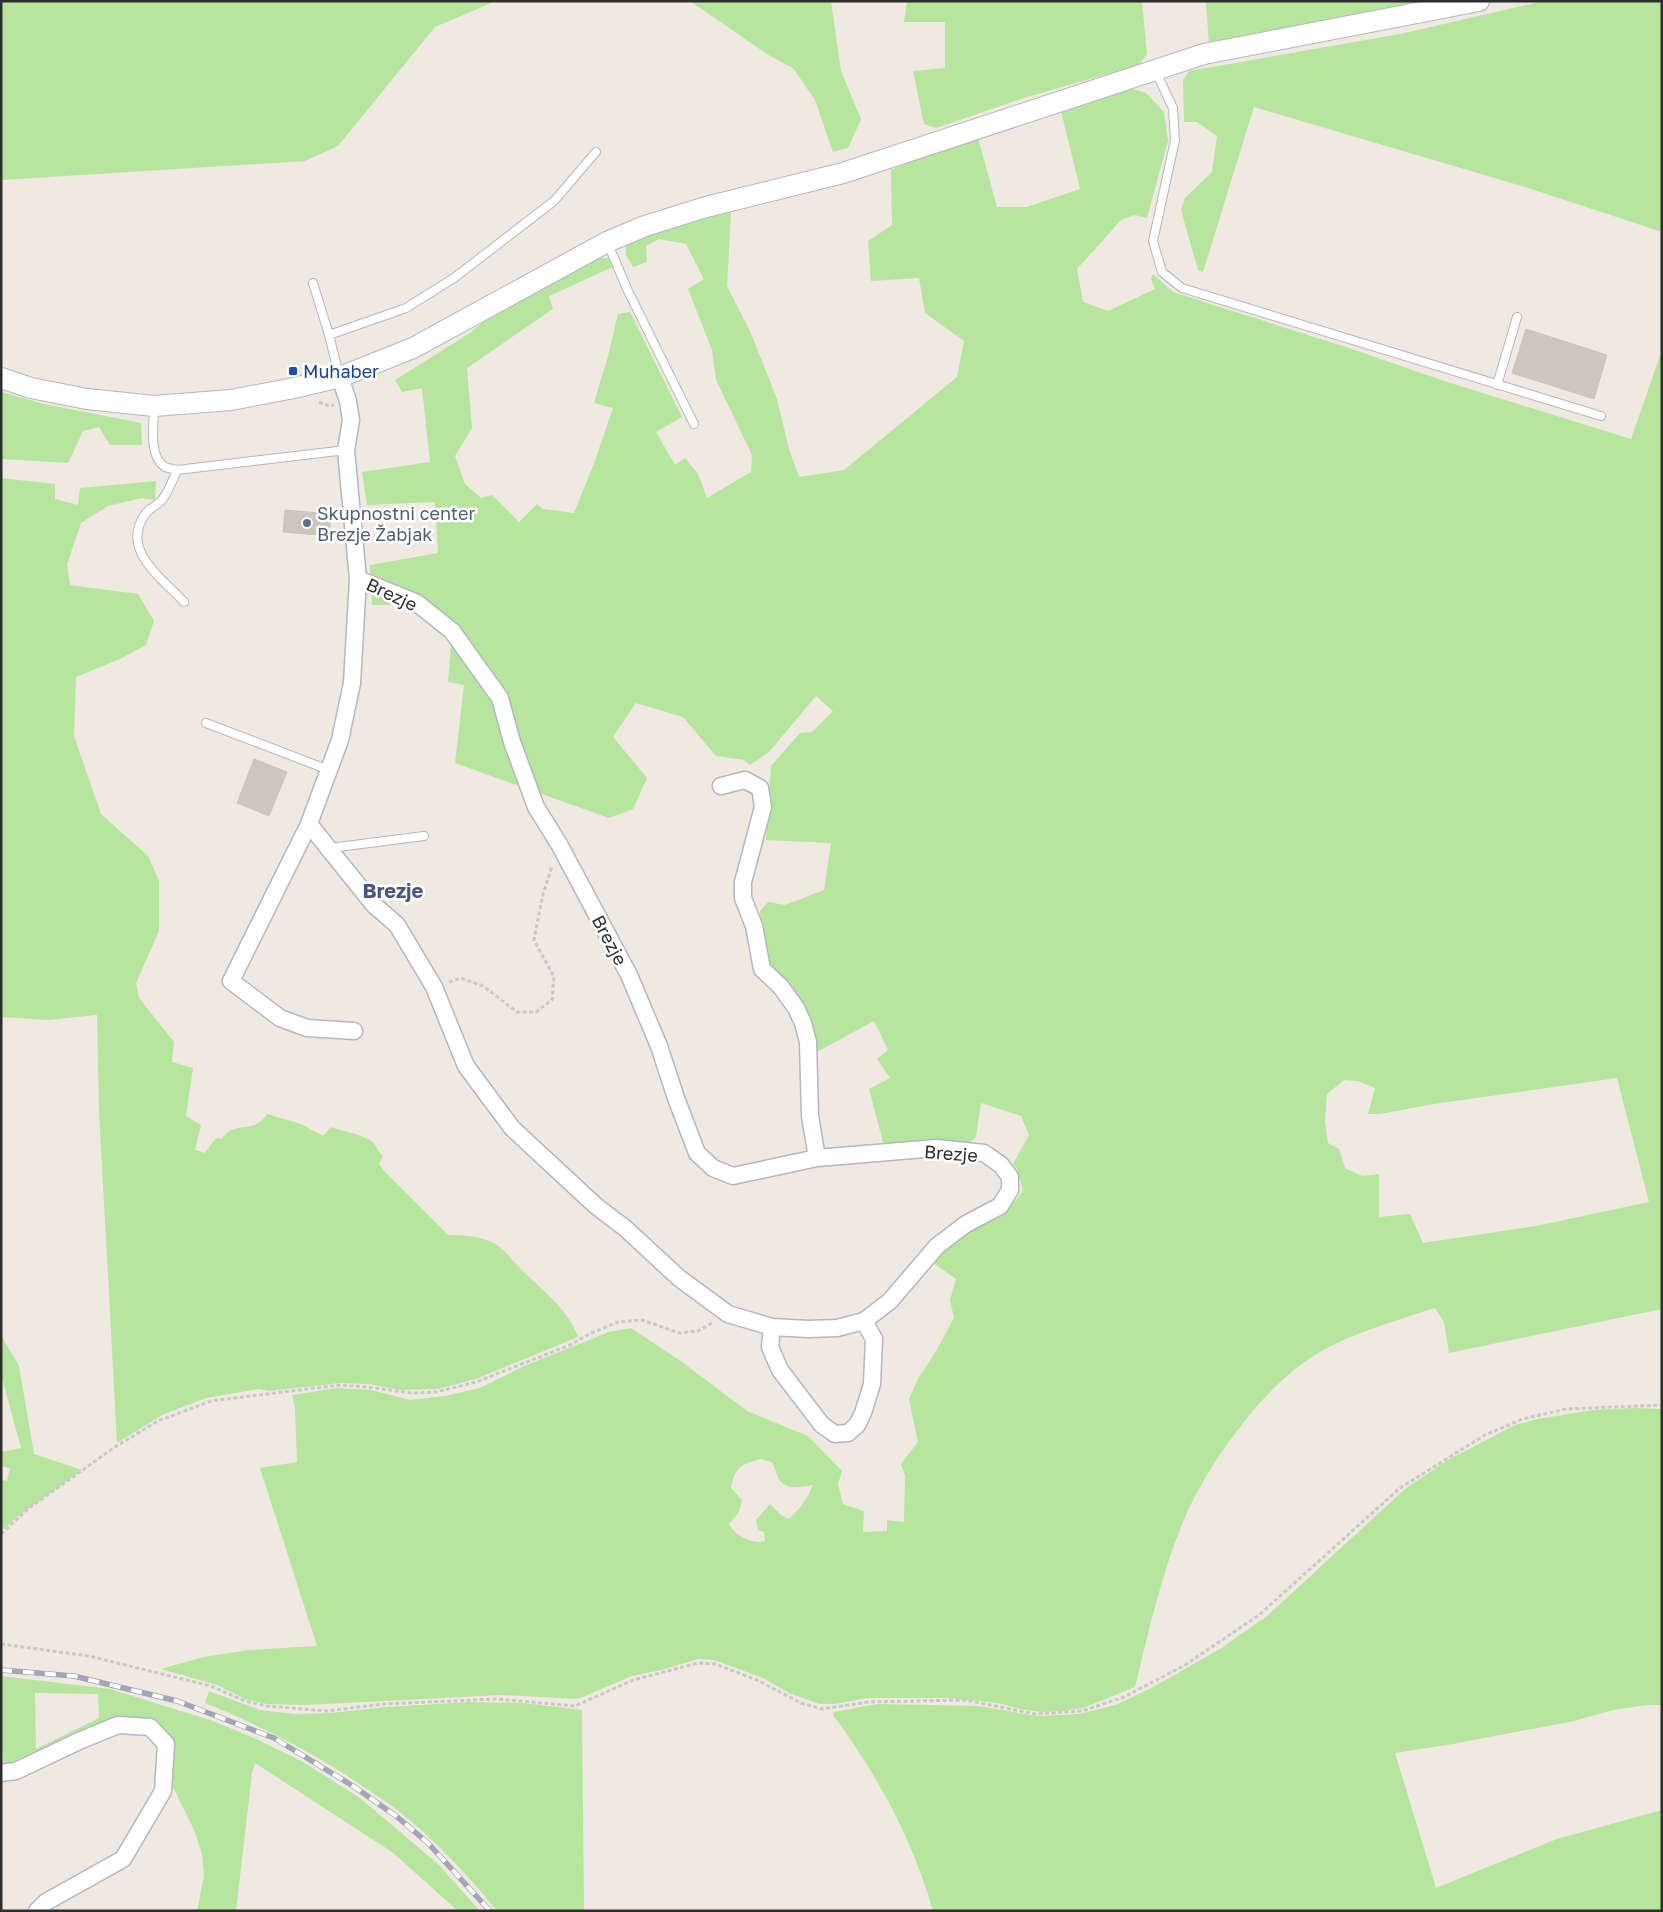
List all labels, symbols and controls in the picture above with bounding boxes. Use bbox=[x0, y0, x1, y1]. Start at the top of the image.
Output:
place label: Muhaber bbox=[303, 360, 379, 382]
marker: Muhaber bbox=[287, 365, 299, 377]
place label: Skupnostni center Brezje Žabjak bbox=[317, 502, 475, 545]
marker: Skupnostni center Brezje Žabjak bbox=[301, 517, 313, 529]
street label: Brezje bbox=[363, 573, 421, 615]
district label: Brezje bbox=[363, 878, 424, 902]
street label: Brezje bbox=[588, 911, 632, 969]
street label: Brezje bbox=[923, 1140, 979, 1166]

